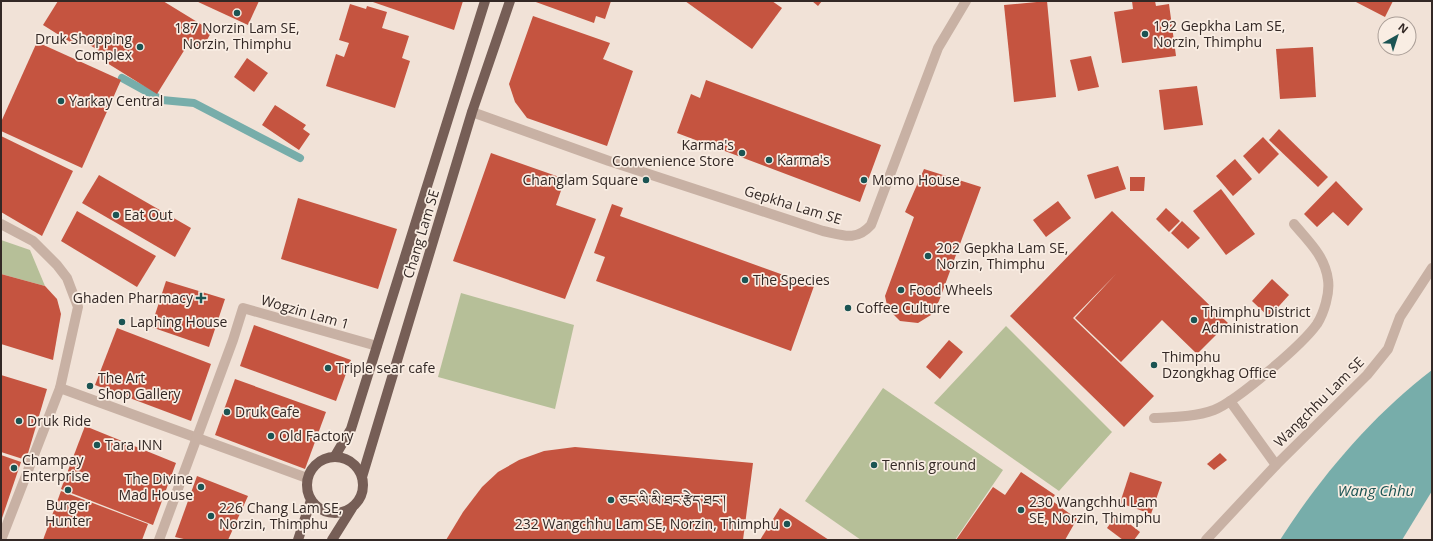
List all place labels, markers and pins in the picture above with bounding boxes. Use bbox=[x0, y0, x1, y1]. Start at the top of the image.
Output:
marker: 187 Norzin Lam SE, Norzin, Thimphu bbox=[232, 8, 242, 18]
place label: 192 Gepkha Lam SE, Norzin, Thimphu bbox=[1153, 16, 1285, 51]
place label: 187 Norzin Lam SE, Norzin, Thimphu bbox=[174, 18, 300, 53]
place label: Druk Shopping Complex bbox=[35, 29, 133, 64]
marker: 192 Gepkha Lam SE, Norzin, Thimphu bbox=[1140, 29, 1150, 39]
marker: Druk Shopping Complex bbox=[135, 42, 145, 52]
place label: Yarkay Central bbox=[69, 91, 163, 110]
marker: Yarkay Central bbox=[56, 96, 66, 106]
place label: Karma's Convenience Store bbox=[612, 135, 734, 170]
marker: Karma's Convenience Store bbox=[737, 148, 747, 158]
place label: Karma's bbox=[777, 150, 830, 169]
marker: Karma's bbox=[764, 155, 774, 165]
place label: Changlam Square bbox=[523, 170, 638, 189]
place label: Momo House bbox=[872, 170, 960, 189]
marker: Changlam Square bbox=[641, 175, 651, 185]
marker: Momo House bbox=[859, 175, 869, 185]
place label: Eat Out bbox=[124, 205, 173, 224]
marker: Eat Out bbox=[111, 210, 121, 220]
place label: 202 Gepkha Lam SE, Norzin, Thimphu bbox=[936, 238, 1068, 273]
marker: 202 Gepkha Lam SE, Norzin, Thimphu bbox=[923, 251, 933, 261]
place label: The Species bbox=[753, 270, 830, 289]
marker: The Species bbox=[740, 275, 750, 285]
place label: Food Wheels bbox=[909, 280, 993, 299]
marker: Food Wheels bbox=[896, 285, 906, 295]
place label: Ghaden Pharmacy bbox=[73, 288, 194, 307]
marker: Ghaden Pharmacy bbox=[196, 293, 206, 303]
place label: Coffee Culture bbox=[856, 298, 950, 317]
place label: Thimphu District Administration bbox=[1202, 302, 1310, 337]
marker: Coffee Culture bbox=[843, 303, 853, 313]
place label: Laphing House bbox=[130, 312, 228, 331]
marker: Thimphu District Administration bbox=[1189, 315, 1199, 325]
marker: Laphing House bbox=[117, 317, 127, 327]
place label: Thimphu Dzongkhag Office bbox=[1162, 347, 1277, 382]
place label: Triple sear cafe bbox=[336, 358, 435, 377]
marker: Thimphu Dzongkhag Office bbox=[1149, 360, 1159, 370]
marker: Triple sear cafe bbox=[323, 363, 333, 373]
place label: The Art Shop Gallery bbox=[98, 368, 181, 403]
marker: The Art Shop Gallery bbox=[85, 381, 95, 391]
place label: Druk Cafe bbox=[235, 402, 300, 421]
marker: Druk Cafe bbox=[222, 407, 232, 417]
place label: Druk Ride bbox=[27, 411, 91, 430]
marker: Druk Ride bbox=[14, 416, 24, 426]
place label: Old Factory bbox=[279, 426, 354, 445]
marker: Old Factory bbox=[266, 431, 276, 441]
place label: Tara INN bbox=[105, 435, 163, 454]
marker: Tara INN bbox=[92, 440, 102, 450]
place label: Champay Enterprise bbox=[22, 450, 89, 485]
place label: Tennis ground bbox=[882, 455, 976, 474]
marker: Tennis ground bbox=[869, 460, 879, 470]
marker: Champay Enterprise bbox=[9, 463, 19, 473]
place label: The Divine Mad House bbox=[119, 469, 193, 504]
marker: The Divine Mad House bbox=[196, 482, 206, 492]
marker: Burger Hunter bbox=[63, 485, 73, 495]
place label: ཅང་ལི་མི་ཐང་རྩེད་ཐང་། bbox=[619, 490, 726, 512]
place label: 230 Wangchhu Lam SE, Norzin, Thimphu bbox=[1029, 492, 1161, 527]
place label: Burger Hunter bbox=[45, 495, 91, 530]
marker: ཅང་ལི་མི་ཐང་རྩེད་ཐང་། bbox=[606, 495, 616, 505]
place label: 226 Chang Lam SE, Norzin, Thimphu bbox=[219, 498, 342, 533]
marker: 230 Wangchhu Lam SE, Norzin, Thimphu bbox=[1016, 505, 1026, 515]
marker: 226 Chang Lam SE, Norzin, Thimphu bbox=[206, 511, 216, 521]
place label: 232 Wangchhu Lam SE, Norzin, Thimphu bbox=[515, 514, 779, 533]
marker: 232 Wangchhu Lam SE, Norzin, Thimphu bbox=[782, 519, 792, 529]

